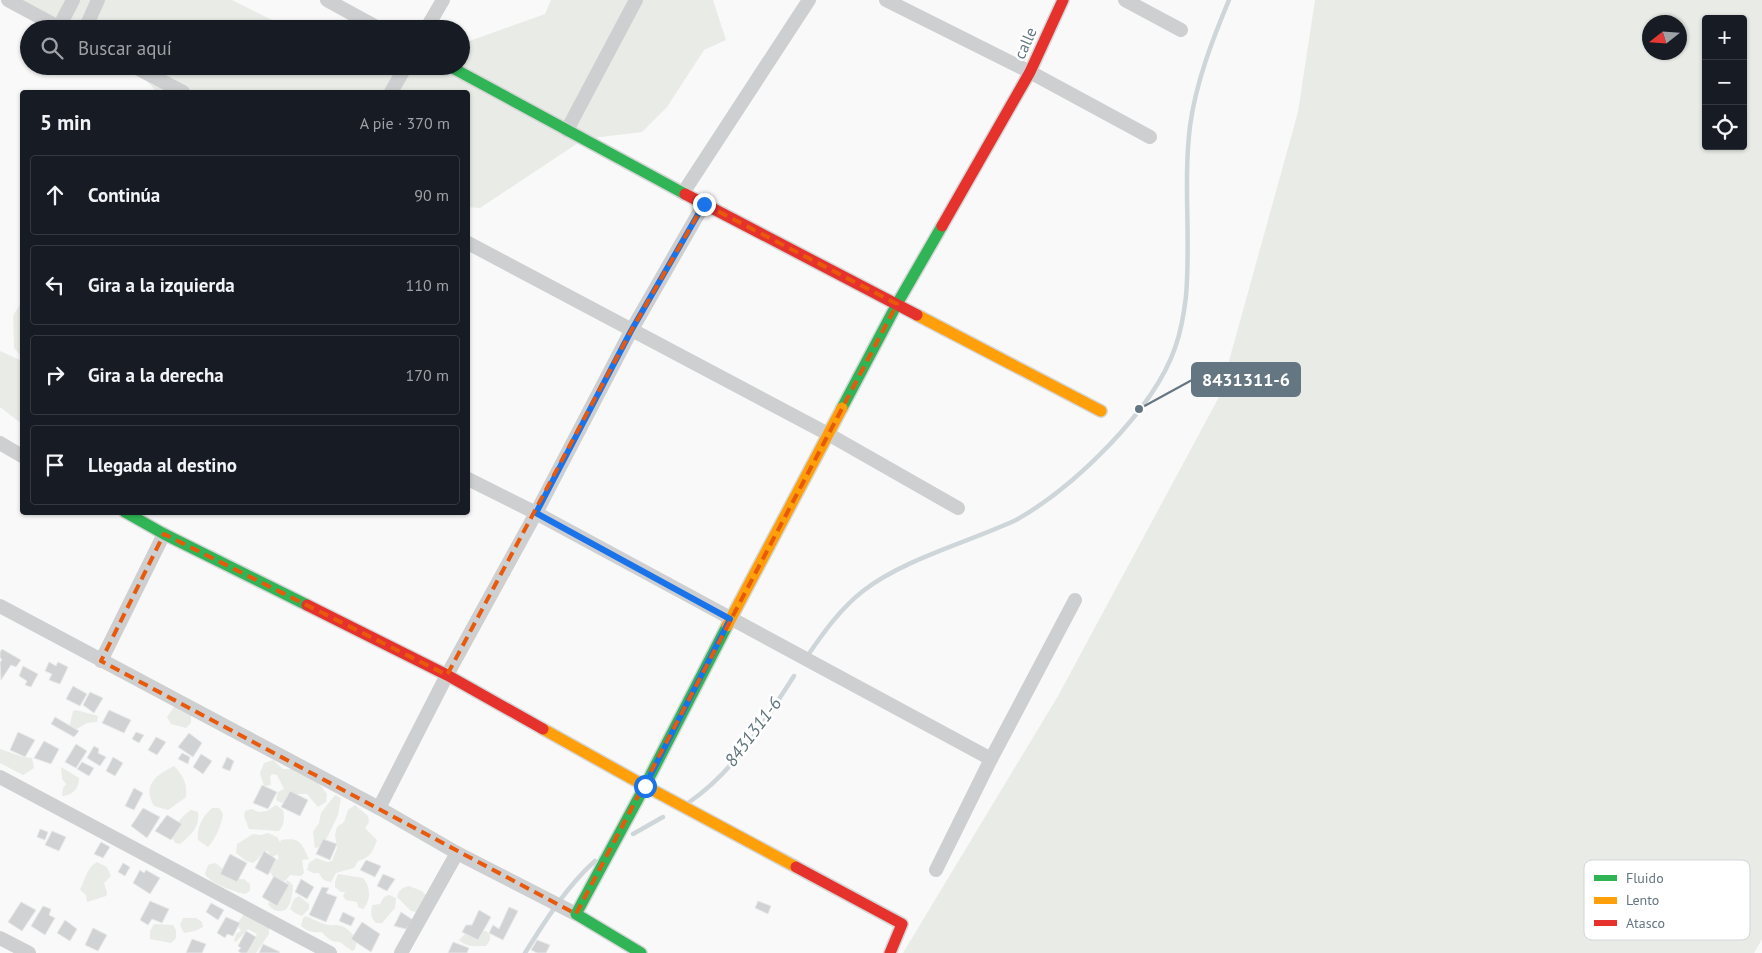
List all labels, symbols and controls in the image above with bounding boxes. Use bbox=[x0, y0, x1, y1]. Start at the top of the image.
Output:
north arrow bbox=[1642, 15, 1687, 60]
map controls bbox=[1702, 15, 1747, 150]
button: + bbox=[1702, 15, 1747, 60]
search box bbox=[20, 20, 470, 75]
street label: calle bbox=[1009, 24, 1041, 62]
icon: search bbox=[38, 34, 66, 62]
text: Buscar aquí bbox=[78, 36, 172, 60]
button: − bbox=[1702, 60, 1747, 105]
button: locate bbox=[1702, 105, 1747, 150]
text: 5 min bbox=[40, 109, 91, 136]
text: A pie · 370 m bbox=[360, 113, 450, 133]
icon: ahead bbox=[41, 181, 69, 209]
text: Continúa bbox=[88, 183, 160, 207]
text: 90 m bbox=[414, 185, 449, 205]
route end bbox=[693, 193, 716, 216]
icon: left bbox=[41, 271, 69, 299]
text: Gira a la izquierda bbox=[88, 273, 235, 297]
text: 110 m bbox=[406, 275, 449, 295]
icon: right bbox=[41, 361, 69, 389]
text: Gira a la derecha bbox=[88, 363, 224, 387]
callout: 8431311-6 bbox=[1192, 363, 1300, 396]
text: 170 m bbox=[406, 365, 449, 385]
text: 8431311-6 bbox=[1202, 368, 1290, 391]
icon: arrive bbox=[41, 451, 69, 479]
text: Llegada al destino bbox=[88, 453, 237, 477]
water label: 8431311-6 bbox=[719, 692, 786, 771]
route start bbox=[634, 775, 657, 798]
legend bbox=[1584, 860, 1750, 940]
text: Fluido bbox=[1626, 869, 1664, 887]
text: Lento bbox=[1626, 891, 1659, 909]
text: Atasco bbox=[1626, 914, 1665, 932]

